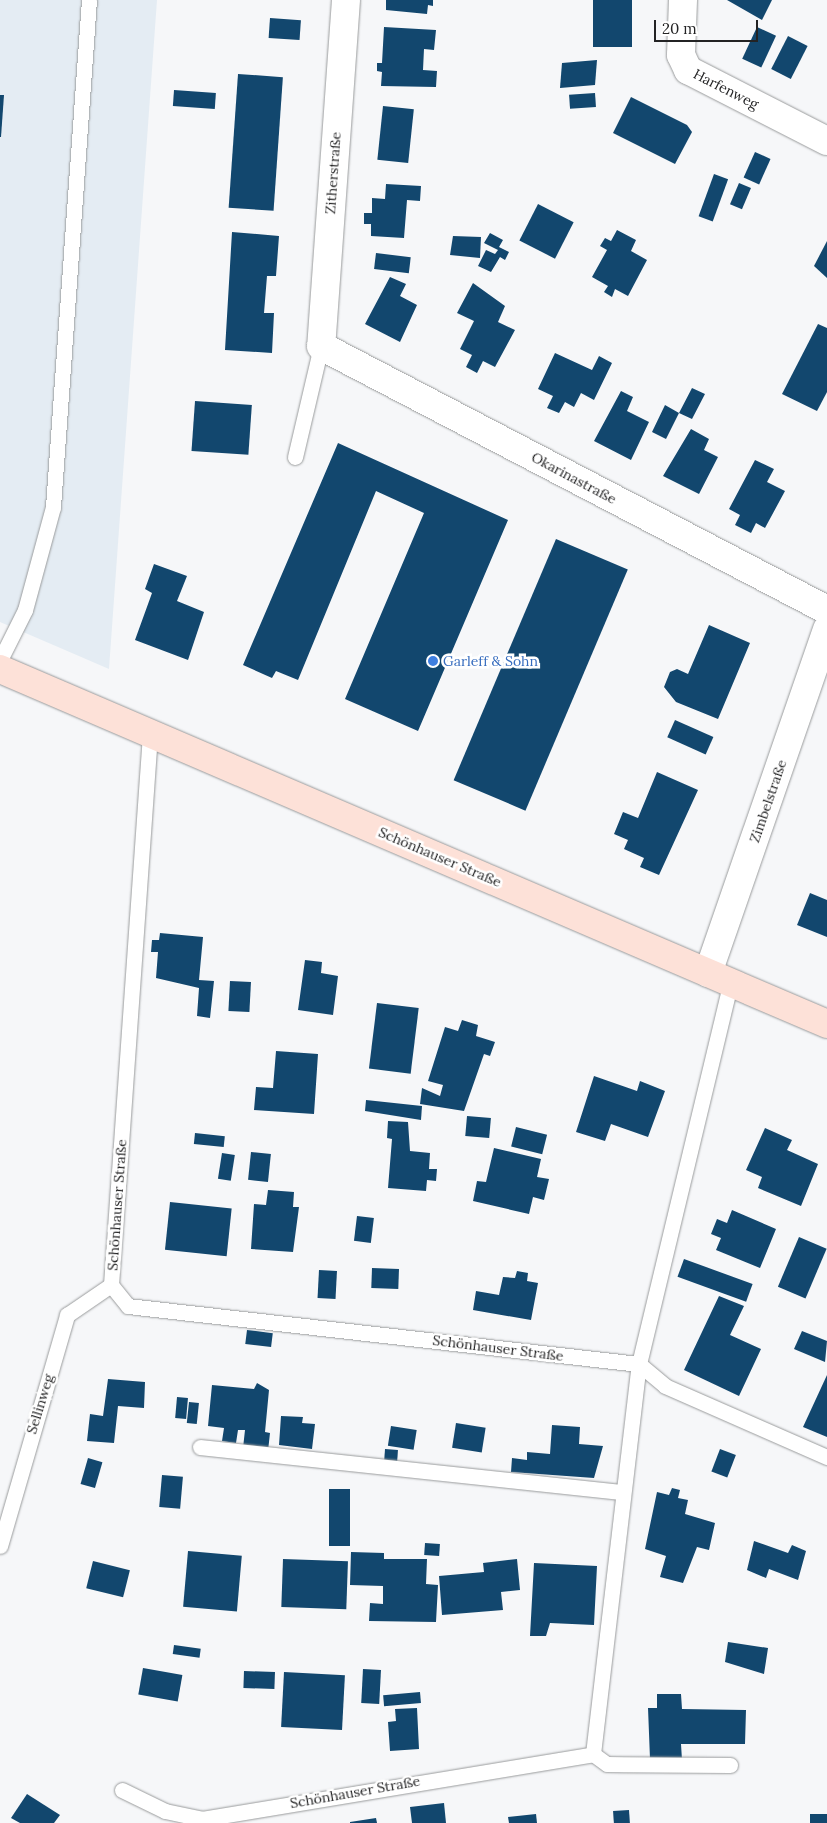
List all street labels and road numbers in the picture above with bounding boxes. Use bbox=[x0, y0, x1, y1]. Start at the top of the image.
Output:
street label: Harfenweg bbox=[691, 65, 761, 113]
street label: Zitherstraße bbox=[322, 131, 344, 215]
street label: Okarinastraße bbox=[529, 449, 619, 507]
street label: Zimbelstraße bbox=[746, 757, 790, 845]
street label: Schönhauser Straße bbox=[376, 824, 504, 890]
street label: Schönhauser Straße bbox=[104, 1139, 130, 1271]
street label: Schönhauser Straße bbox=[432, 1332, 564, 1364]
street label: Sellinweg bbox=[23, 1372, 57, 1436]
street label: Schönhauser Straße bbox=[289, 1772, 421, 1812]

